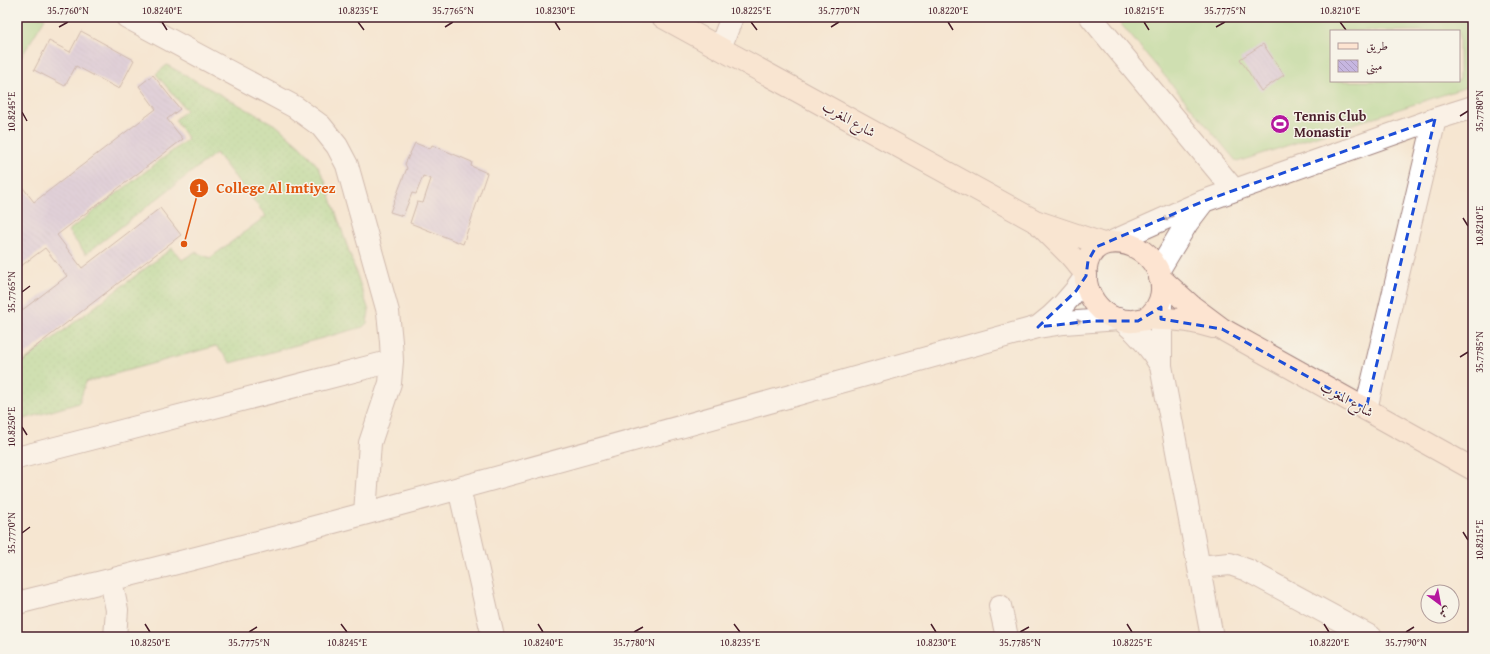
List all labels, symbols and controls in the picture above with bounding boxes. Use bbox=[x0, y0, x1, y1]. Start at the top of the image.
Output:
text: 35.7760°N bbox=[47, 3, 89, 18]
text: 10.8240°E bbox=[142, 3, 182, 18]
text: 10.8235°E bbox=[338, 3, 378, 18]
text: 35.7765°N bbox=[432, 3, 474, 18]
text: 10.8230°E bbox=[535, 3, 575, 18]
text: 10.8225°E bbox=[731, 3, 771, 18]
text: 35.7770°N bbox=[818, 3, 860, 18]
text: 10.8220°E bbox=[928, 3, 968, 18]
text: 10.8215°E bbox=[1124, 3, 1164, 18]
text: 35.7775°N bbox=[1204, 3, 1246, 18]
text: 10.8210°E bbox=[1320, 3, 1360, 18]
legend bbox=[1330, 30, 1460, 82]
text: طريق bbox=[1366, 37, 1388, 54]
text: مبنى bbox=[1366, 57, 1382, 75]
text: 35.7780°N bbox=[1472, 90, 1487, 132]
text: 10.8245°E bbox=[4, 92, 19, 132]
street label: شارع المغرب bbox=[818, 96, 879, 144]
place label: Tennis Club Monastir bbox=[1294, 106, 1367, 142]
sports icon: Tennis Club Monastir bbox=[1269, 113, 1291, 135]
callout: College Al Imtiyez bbox=[189, 175, 344, 202]
text: College Al Imtiyez bbox=[216, 177, 336, 198]
text: 1 bbox=[196, 179, 202, 196]
text: 10.8210°E bbox=[1472, 206, 1487, 246]
one-way arrow bbox=[1162, 215, 1174, 221]
text: 35.7765°N bbox=[4, 271, 19, 313]
one-way arrow bbox=[1070, 319, 1082, 326]
text: 35.7785°N bbox=[1472, 331, 1487, 373]
street label: شارع المغرب bbox=[1316, 376, 1377, 424]
text: 10.8250°E bbox=[4, 407, 19, 447]
text: 35.7770°N bbox=[4, 512, 19, 554]
text: 10.8215°E bbox=[1472, 520, 1487, 560]
north arrow bbox=[1420, 584, 1460, 624]
text: ش bbox=[1436, 603, 1454, 622]
text: 10.8250°E bbox=[130, 635, 170, 650]
text: 35.7775°N bbox=[228, 635, 270, 650]
text: 10.8245°E bbox=[327, 635, 367, 650]
text: 10.8240°E bbox=[523, 635, 563, 650]
text: 35.7780°N bbox=[613, 635, 655, 650]
text: 10.8235°E bbox=[720, 635, 760, 650]
text: 10.8230°E bbox=[916, 635, 956, 650]
text: 35.7785°N bbox=[999, 635, 1041, 650]
text: 10.8225°E bbox=[1112, 635, 1152, 650]
text: 10.8220°E bbox=[1309, 635, 1349, 650]
text: 35.7790°N bbox=[1385, 635, 1427, 650]

